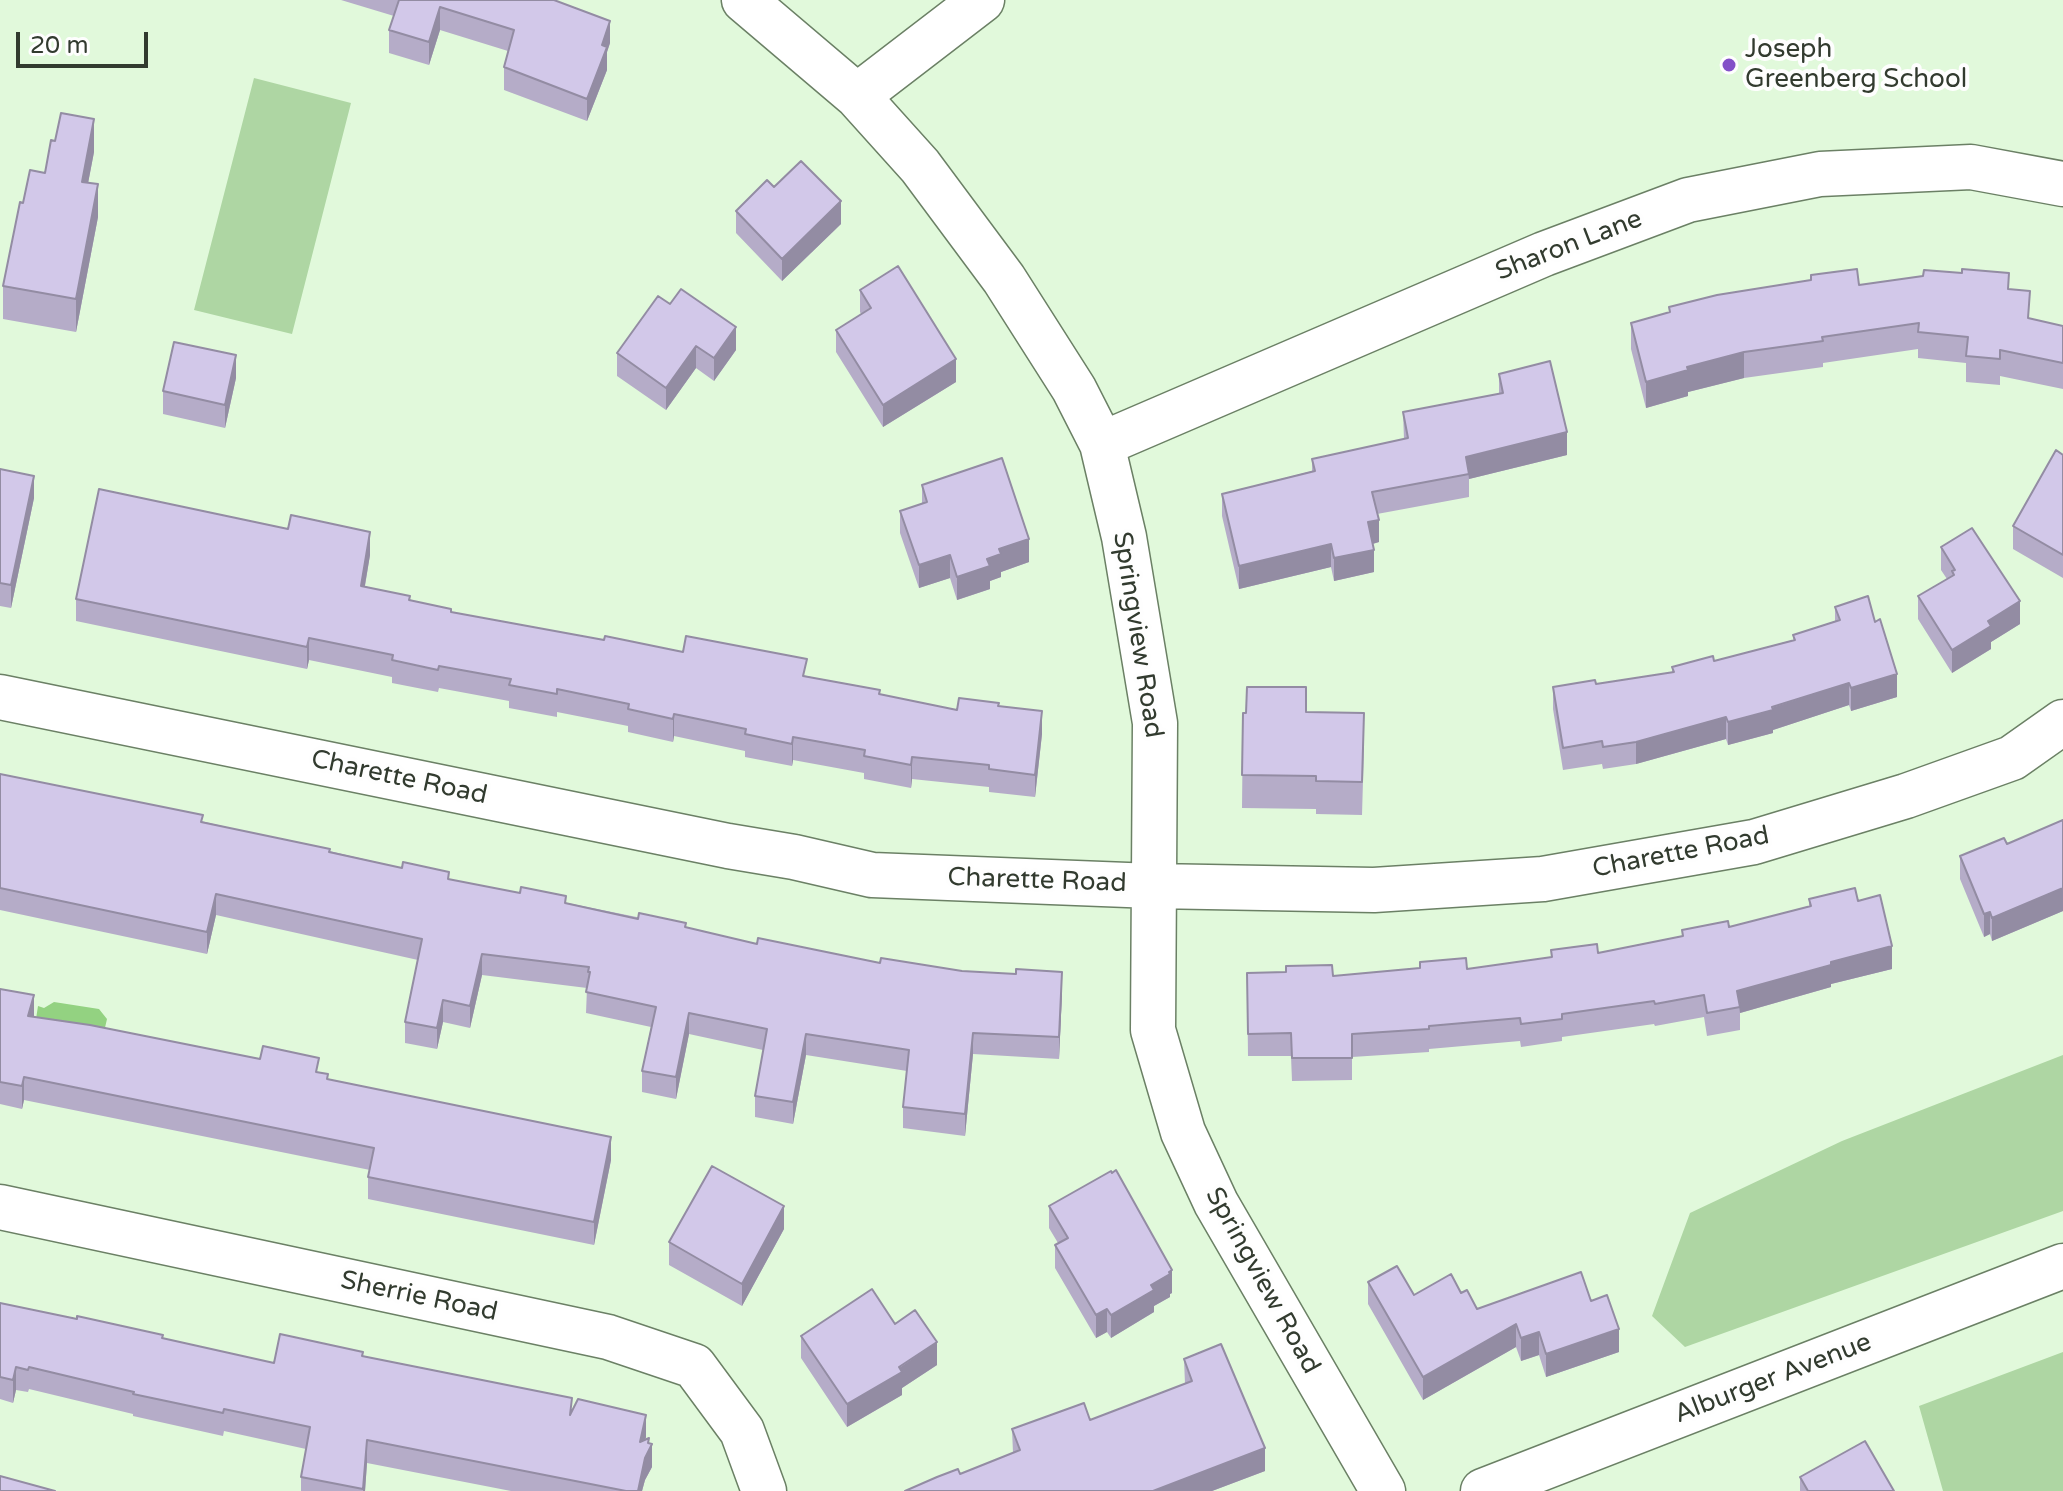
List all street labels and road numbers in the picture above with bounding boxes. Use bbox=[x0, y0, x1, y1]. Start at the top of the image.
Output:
street label: Sharon Lane bbox=[1491, 204, 1647, 288]
street label: Springview Road bbox=[1105, 530, 1169, 740]
street label: Charette Road bbox=[308, 744, 490, 812]
street label: Charette Road bbox=[1590, 821, 1772, 885]
street label: Charette Road bbox=[947, 862, 1127, 900]
street label: Springview Road bbox=[1198, 1182, 1326, 1380]
street label: Sherrie Road bbox=[338, 1265, 500, 1329]
street label: Alburger Avenue bbox=[1670, 1327, 1876, 1431]

